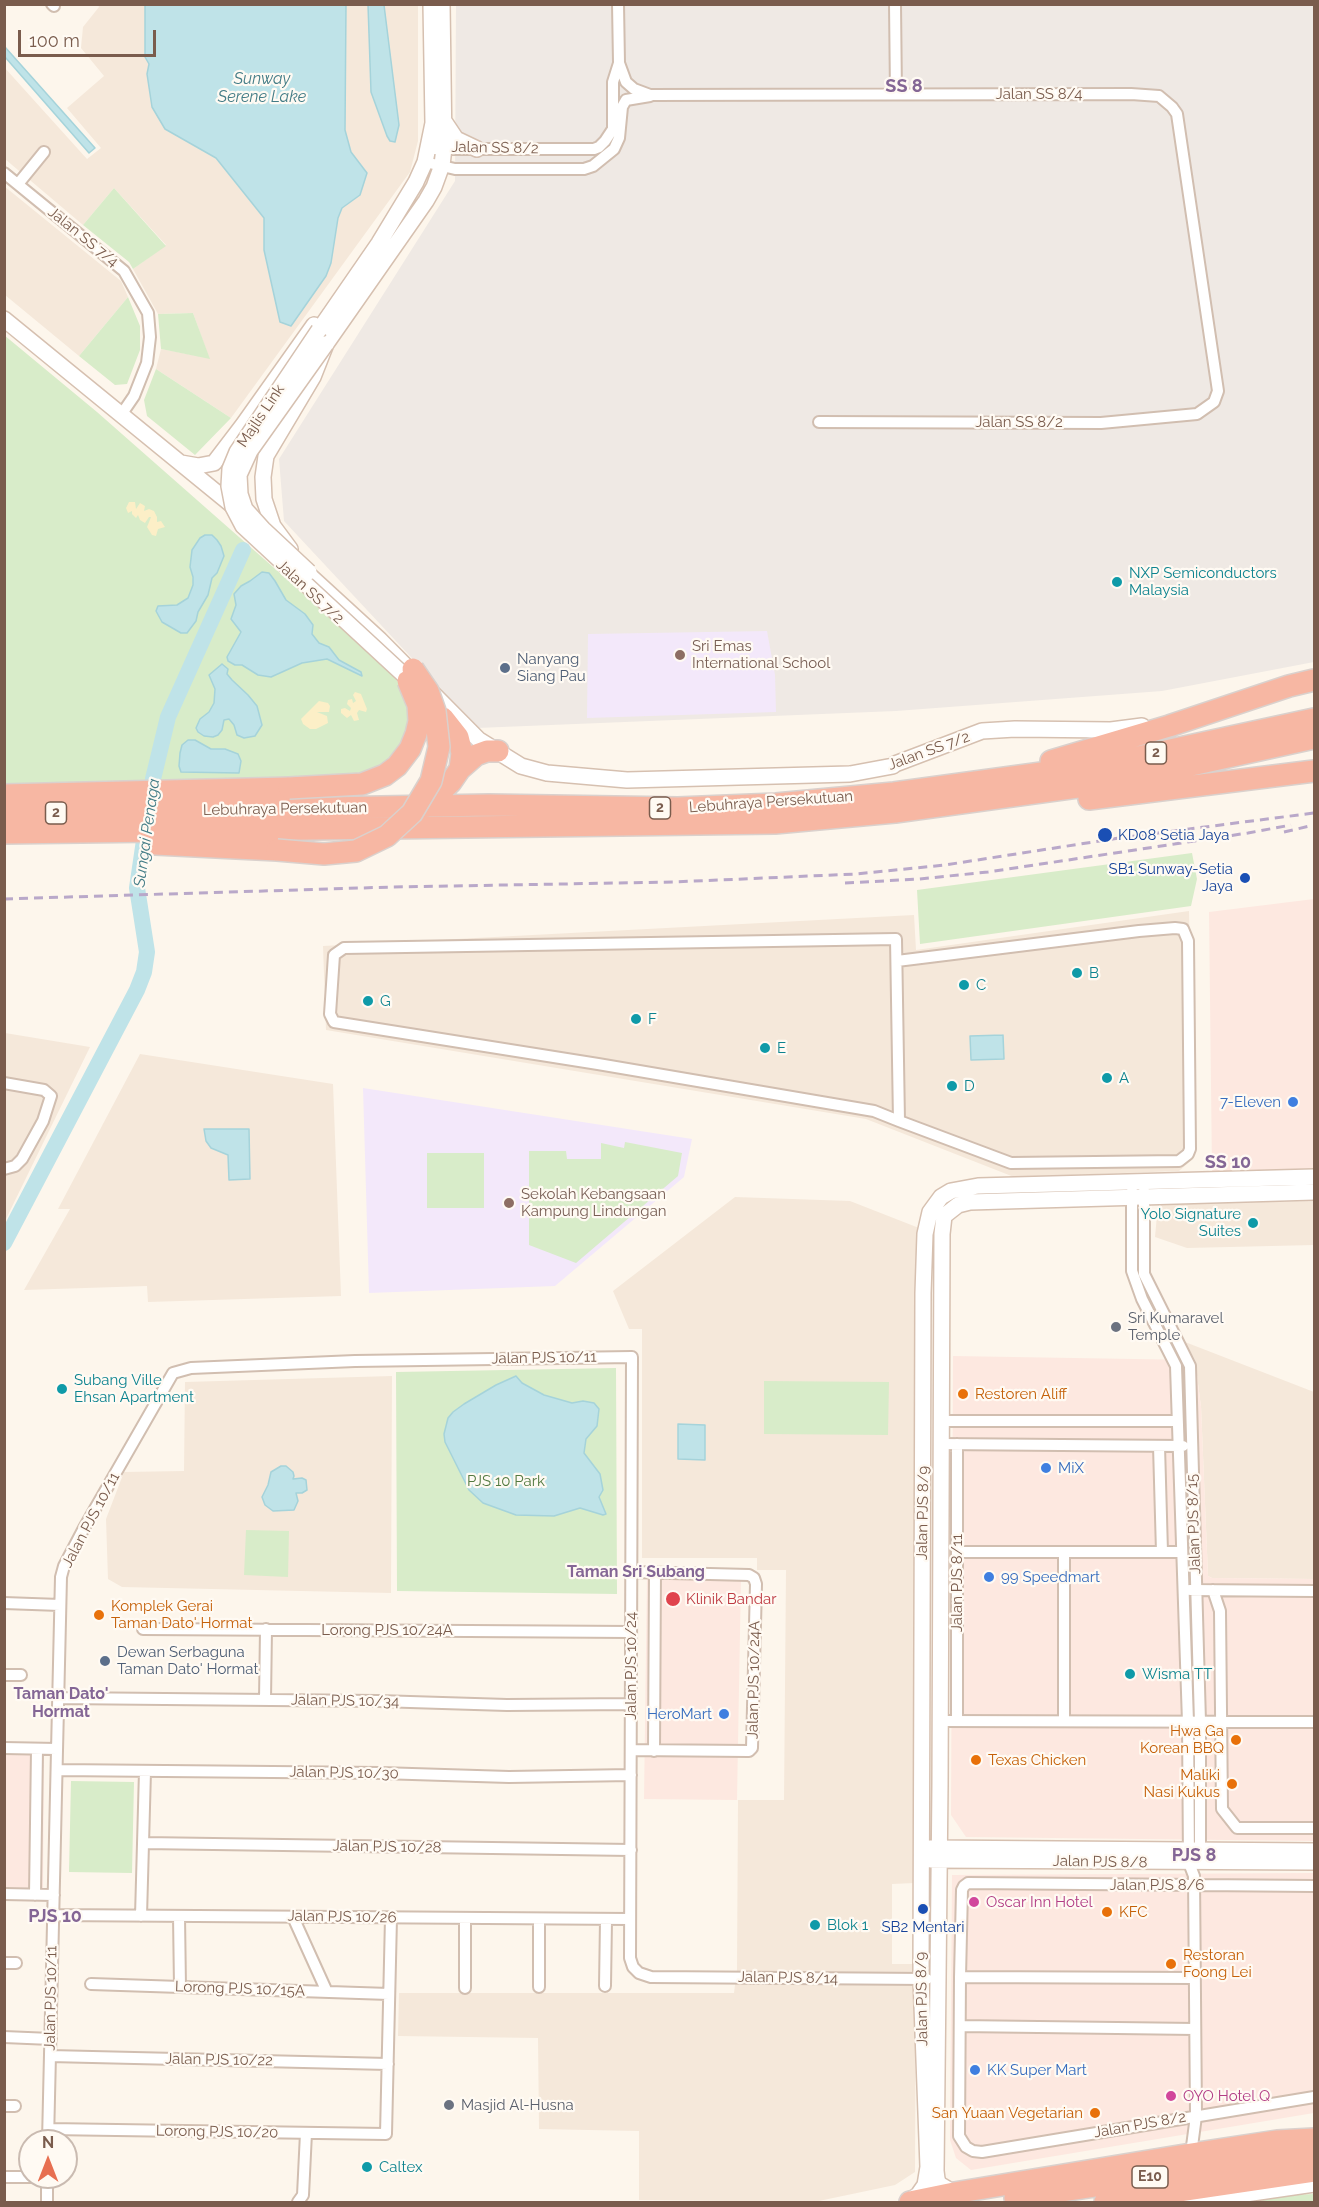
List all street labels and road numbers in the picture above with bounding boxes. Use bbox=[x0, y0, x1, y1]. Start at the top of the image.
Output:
street label: Jalan SS 8/4 bbox=[996, 85, 1082, 103]
street label: Jalan SS 8/2 bbox=[451, 138, 539, 158]
street label: Jalan SS 7/4 bbox=[44, 203, 122, 271]
street label: Majlis Link bbox=[233, 381, 289, 451]
street label: Jalan SS 8/2 bbox=[975, 413, 1063, 431]
street label: Jalan SS 7/2 bbox=[272, 556, 348, 628]
street label: Jalan SS 7/2 bbox=[886, 728, 972, 774]
road number: 2 bbox=[1146, 742, 1166, 764]
street label: Lebuhraya Persekutuan bbox=[688, 787, 854, 817]
road number: 2 bbox=[650, 797, 670, 819]
street label: Lebuhraya Persekutuan bbox=[203, 799, 367, 819]
road number: 2 bbox=[46, 802, 66, 824]
street label: Jalan PJS 10/11 bbox=[491, 1348, 597, 1368]
street label: Jalan PJS 8/9 bbox=[913, 1466, 933, 1560]
street label: Jalan PJS 10/11 bbox=[58, 1469, 124, 1571]
street label: Jalan PJS 8/15 bbox=[1183, 1474, 1205, 1574]
street label: Jalan PJS 8/11 bbox=[948, 1534, 966, 1632]
street label: Jalan PJS 10/24 bbox=[622, 1612, 640, 1720]
street label: Lorong PJS 10/24A bbox=[321, 1621, 453, 1639]
street label: Jalan PJS 10/24A bbox=[744, 1621, 764, 1739]
street label: Jalan PJS 10/34 bbox=[291, 1691, 399, 1711]
street label: Jalan PJS 10/30 bbox=[289, 1763, 399, 1783]
street label: Jalan PJS 10/28 bbox=[332, 1837, 442, 1857]
street label: Jalan PJS 8/8 bbox=[1052, 1852, 1148, 1872]
street label: Jalan PJS 8/6 bbox=[1110, 1876, 1204, 1894]
street label: Jalan PJS 10/26 bbox=[287, 1907, 397, 1927]
street label: Jalan PJS 10/11 bbox=[41, 1945, 61, 2051]
street label: Jalan PJS 8/9 bbox=[912, 1952, 932, 2046]
street label: Jalan PJS 8/14 bbox=[738, 1968, 838, 1988]
street label: Lorong PJS 10/15A bbox=[175, 1978, 305, 2000]
street label: Jalan PJS 10/22 bbox=[165, 2050, 273, 2070]
street label: Jalan PJS 8/2 bbox=[1092, 2108, 1188, 2142]
street label: Lorong PJS 10/20 bbox=[156, 2122, 278, 2142]
road number: E10 bbox=[1132, 2166, 1168, 2188]

